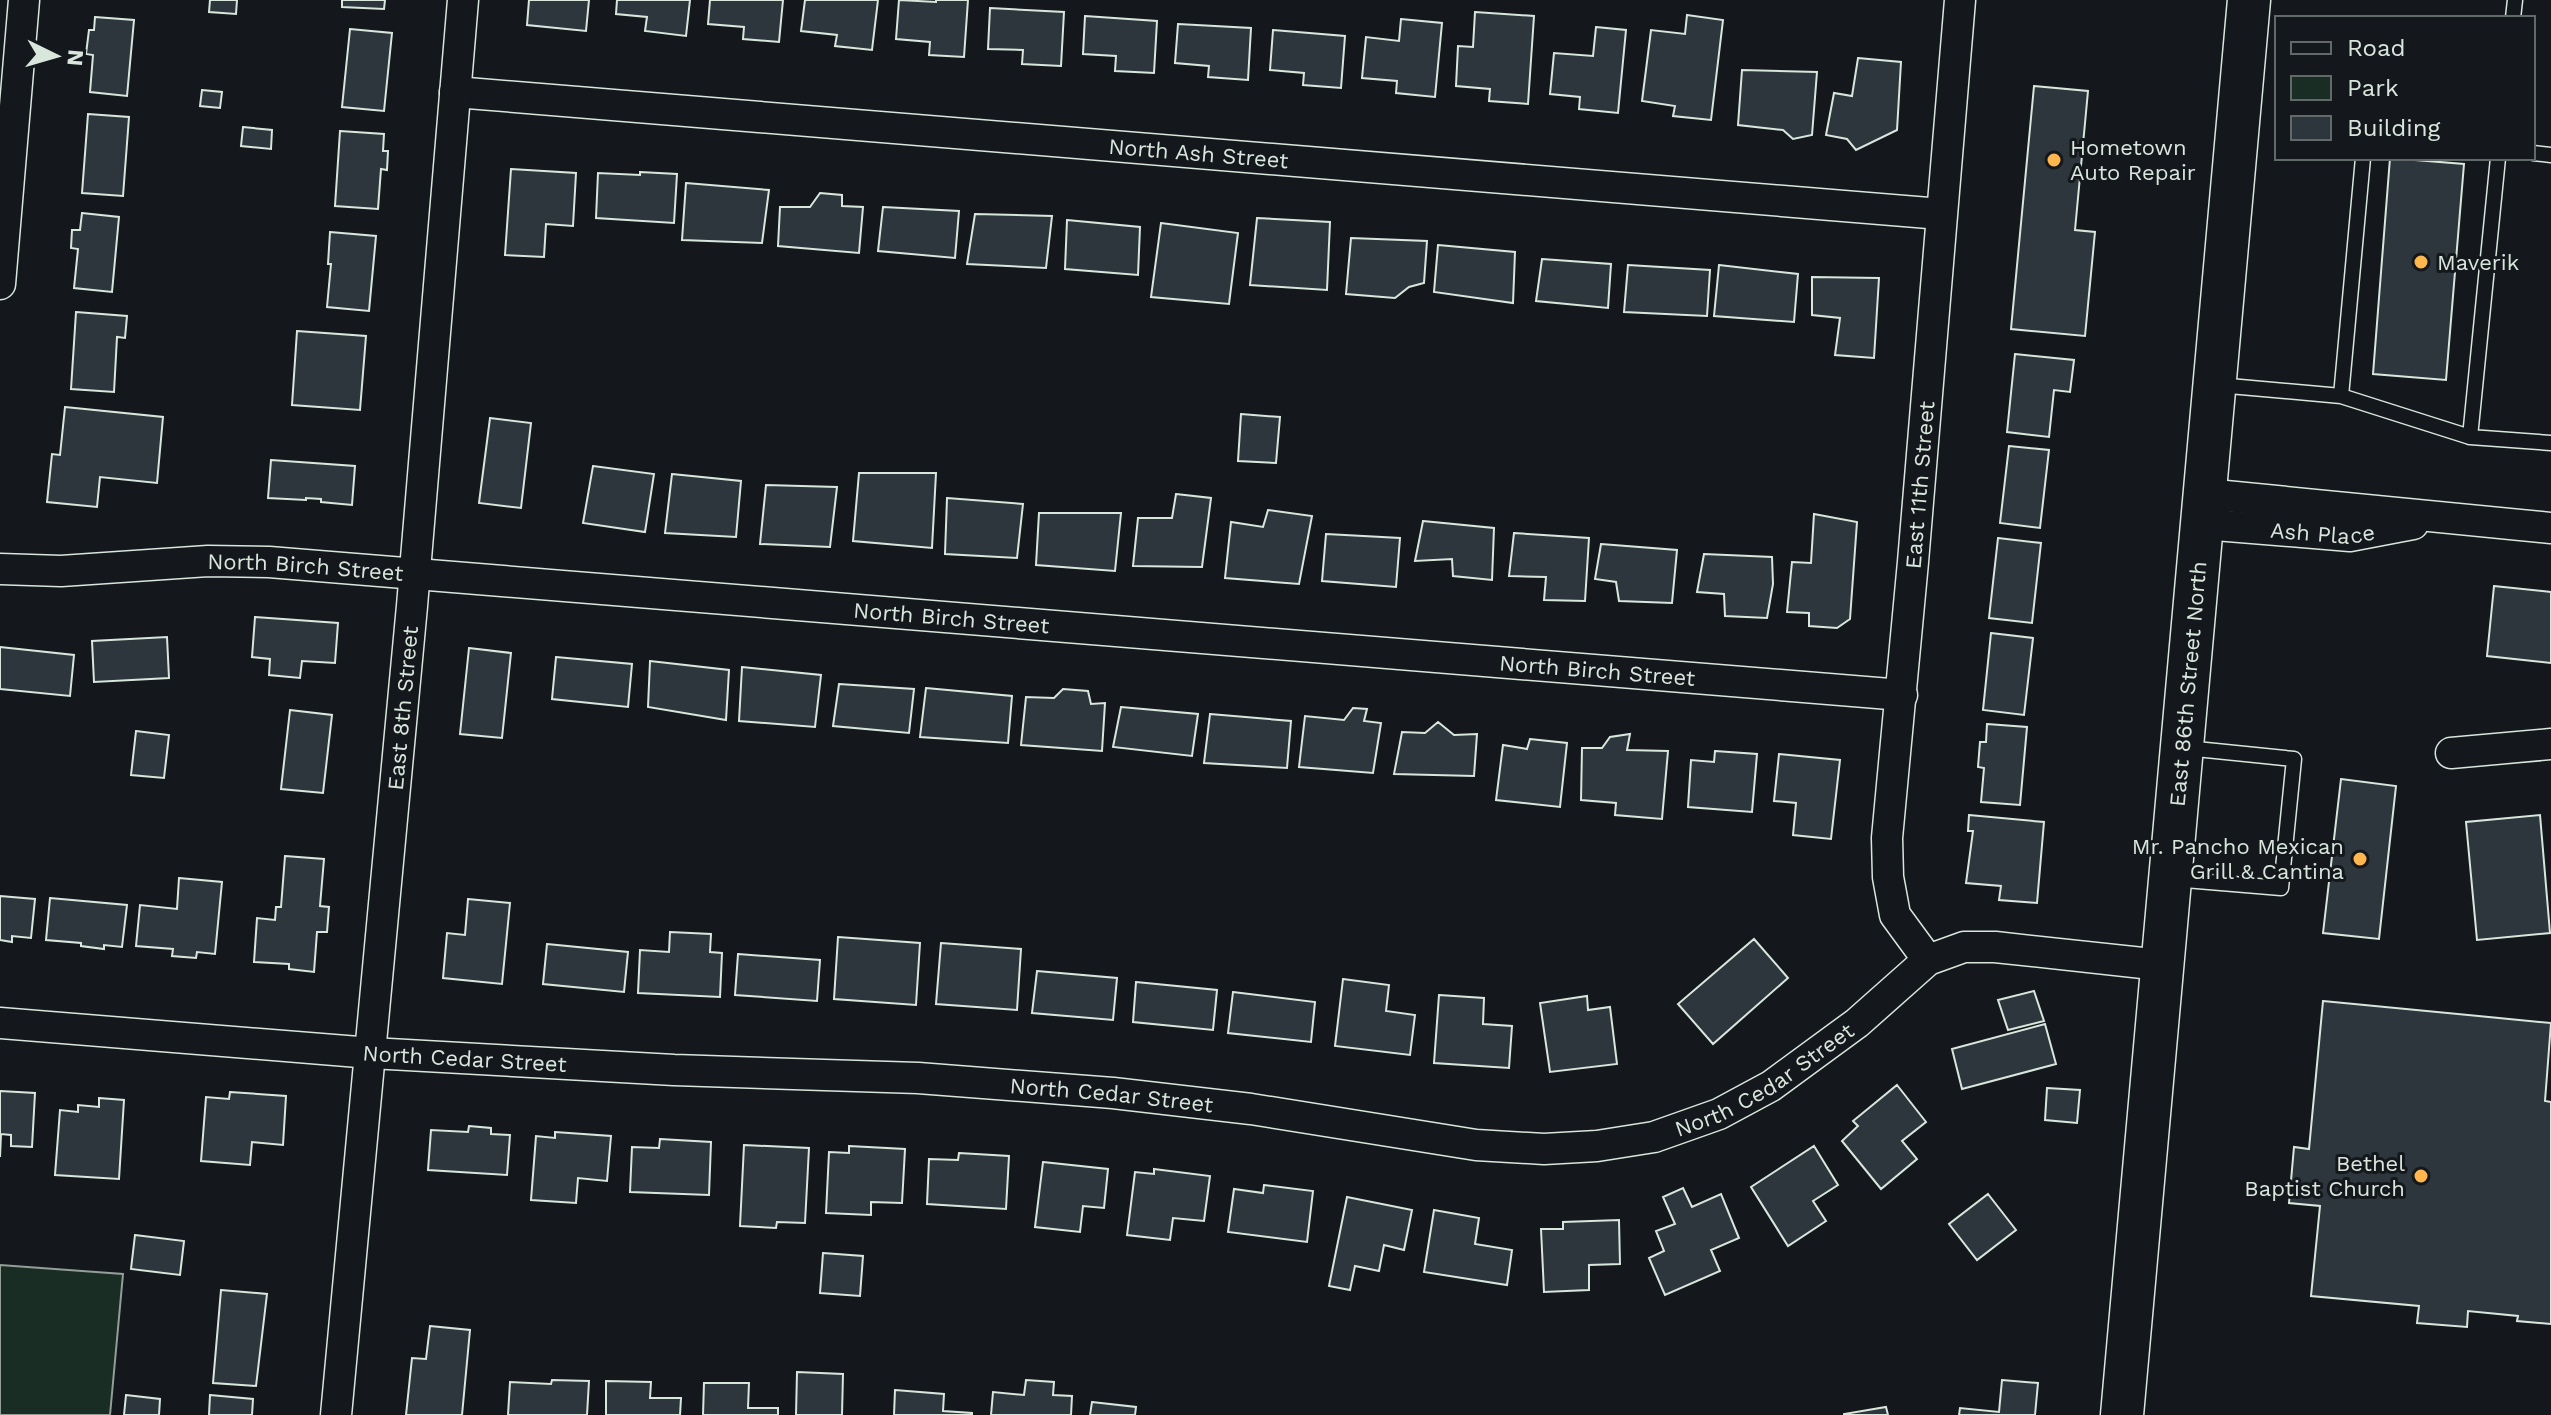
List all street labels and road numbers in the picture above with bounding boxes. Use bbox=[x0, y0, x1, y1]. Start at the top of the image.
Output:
street label: North Ash Street bbox=[1108, 134, 1289, 173]
street label: East 11th Street bbox=[1900, 400, 1939, 570]
street label: Ash Place bbox=[2269, 518, 2377, 549]
street label: North Birch Street bbox=[207, 549, 404, 586]
street label: East 86th Street North bbox=[2165, 560, 2212, 808]
street label: North Birch Street bbox=[852, 598, 1050, 639]
street label: East 8th Street bbox=[383, 625, 423, 791]
street label: North Birch Street bbox=[1498, 650, 1696, 691]
street label: North Cedar Street bbox=[1672, 1018, 1859, 1142]
street label: North Cedar Street bbox=[362, 1040, 567, 1077]
street label: North Cedar Street bbox=[1009, 1073, 1214, 1118]

